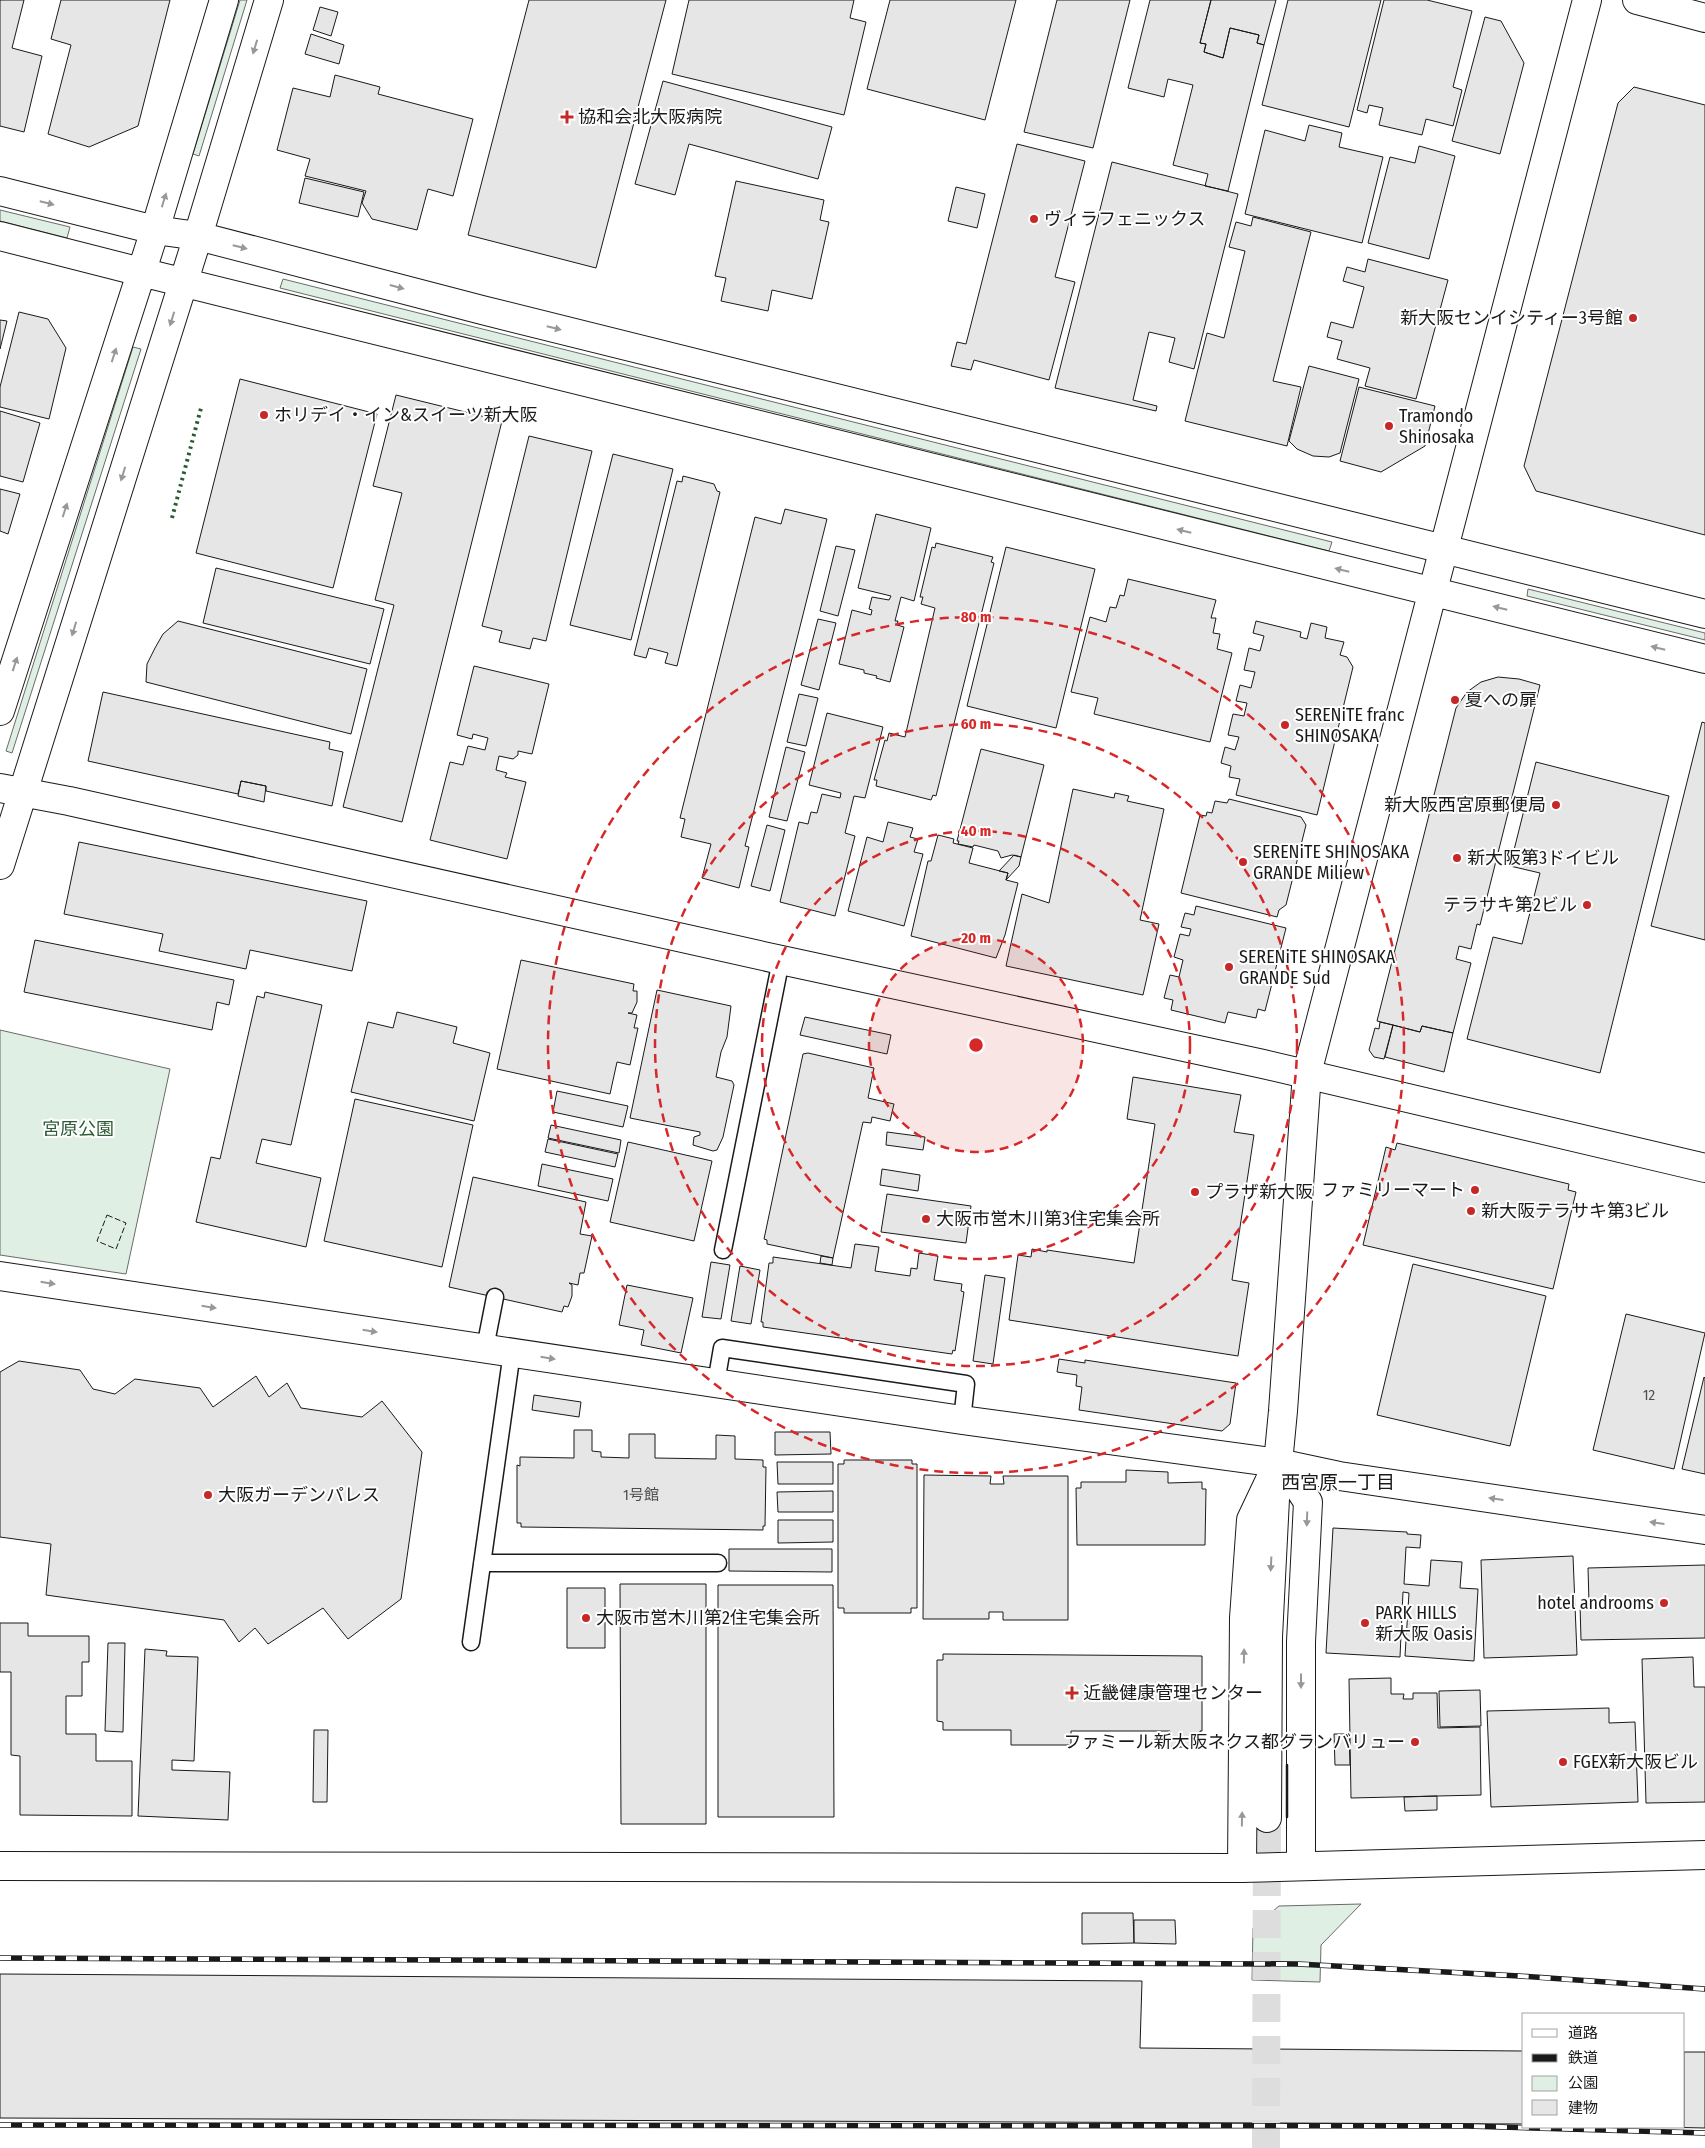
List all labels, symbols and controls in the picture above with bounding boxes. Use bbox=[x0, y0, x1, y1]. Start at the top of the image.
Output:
one-way arrow bbox=[250, 39, 258, 54]
place label: 協和会北大阪病院 bbox=[578, 106, 722, 128]
marker: 協和会北大阪病院 bbox=[560, 110, 574, 124]
one-way arrow bbox=[161, 193, 169, 208]
one-way arrow bbox=[40, 199, 55, 207]
place label: ヴィラフェニックス bbox=[1044, 208, 1205, 230]
marker: ヴィラフェニックス bbox=[1028, 213, 1040, 225]
one-way arrow bbox=[232, 243, 247, 251]
one-way arrow bbox=[390, 283, 405, 291]
place label: 新大阪センイシティー3号館 bbox=[1400, 307, 1623, 329]
one-way arrow bbox=[167, 312, 175, 327]
marker: 新大阪センイシティー3号館 bbox=[1627, 312, 1639, 324]
one-way arrow bbox=[547, 324, 562, 332]
one-way arrow bbox=[111, 347, 119, 362]
place label: ホリデイ・イン&スイーツ新大阪 bbox=[274, 404, 538, 426]
place label: Tramondo Shinosaka bbox=[1399, 405, 1474, 448]
marker: ホリデイ・イン&スイーツ新大阪 bbox=[258, 409, 270, 421]
marker: Tramondo Shinosaka bbox=[1383, 420, 1395, 432]
one-way arrow bbox=[119, 467, 126, 482]
one-way arrow bbox=[61, 502, 69, 517]
one-way arrow bbox=[1177, 527, 1192, 535]
one-way arrow bbox=[1335, 566, 1350, 574]
one-way arrow bbox=[1493, 604, 1508, 612]
text: 80 m bbox=[961, 608, 991, 626]
one-way arrow bbox=[70, 622, 78, 637]
one-way arrow bbox=[1650, 643, 1665, 651]
one-way arrow bbox=[12, 657, 19, 672]
place label: 夏への扉 bbox=[1465, 689, 1537, 711]
marker: 夏への扉 bbox=[1449, 694, 1461, 706]
place label: SERENiTE franc SHINOSAKA bbox=[1295, 704, 1405, 747]
text: 60 m bbox=[961, 715, 991, 733]
marker: SERENiTE franc SHINOSAKA bbox=[1279, 719, 1291, 731]
place label: 新大阪西宮原郵便局 bbox=[1384, 794, 1546, 816]
marker: 新大阪西宮原郵便局 bbox=[1550, 799, 1562, 811]
text: 40 m bbox=[961, 822, 991, 840]
place label: SERENiTE SHINOSAKA GRANDE Miliew bbox=[1253, 841, 1410, 884]
place label: 新大阪第3ドイビル bbox=[1467, 847, 1619, 869]
marker: 新大阪第3ドイビル bbox=[1451, 852, 1463, 864]
marker: SERENiTE SHINOSAKA GRANDE Miliew bbox=[1237, 856, 1249, 868]
place label: テラサキ第2ビル bbox=[1443, 894, 1577, 916]
marker: テラサキ第2ビル bbox=[1581, 899, 1593, 911]
text: 20 m bbox=[960, 929, 991, 947]
place label: SERENiTE SHINOSAKA GRANDE Sud bbox=[1239, 946, 1396, 989]
marker: SERENiTE SHINOSAKA GRANDE Sud bbox=[1223, 961, 1235, 973]
centre of rings bbox=[967, 1036, 985, 1054]
park label: 宮原公園 bbox=[42, 1118, 114, 1140]
place label: ファミリーマート bbox=[1321, 1179, 1465, 1201]
place label: プラザ新大阪 bbox=[1205, 1181, 1313, 1203]
marker: ファミリーマート bbox=[1469, 1184, 1481, 1196]
marker: プラザ新大阪 bbox=[1189, 1186, 1201, 1198]
place label: 新大阪テラサキ第3ビル bbox=[1481, 1200, 1669, 1222]
marker: 新大阪テラサキ第3ビル bbox=[1465, 1205, 1477, 1217]
place label: 大阪市営木川第3住宅集会所 bbox=[936, 1208, 1160, 1230]
marker: 大阪市営木川第3住宅集会所 bbox=[920, 1213, 932, 1225]
one-way arrow bbox=[41, 1279, 57, 1287]
one-way arrow bbox=[201, 1303, 217, 1311]
one-way arrow bbox=[362, 1327, 378, 1335]
one-way arrow bbox=[540, 1354, 556, 1362]
house number: 12 bbox=[1643, 1386, 1656, 1404]
district label: 西宮原一丁目 bbox=[1281, 1471, 1395, 1494]
place label: 大阪ガーデンパレス bbox=[218, 1484, 380, 1506]
house number: 1号館 bbox=[623, 1486, 659, 1504]
marker: 大阪ガーデンパレス bbox=[202, 1489, 214, 1501]
one-way arrow bbox=[1488, 1495, 1504, 1503]
one-way arrow bbox=[1303, 1511, 1311, 1527]
one-way arrow bbox=[1648, 1519, 1664, 1527]
one-way arrow bbox=[1267, 1556, 1275, 1572]
place label: hotel androoms bbox=[1537, 1592, 1654, 1614]
marker: hotel androoms bbox=[1658, 1597, 1670, 1609]
place label: PARK HILLS 新大阪 Oasis bbox=[1375, 1602, 1473, 1645]
place label: 大阪市営木川第2住宅集会所 bbox=[596, 1607, 820, 1629]
marker: 大阪市営木川第2住宅集会所 bbox=[580, 1612, 592, 1624]
marker: PARK HILLS 新大阪 Oasis bbox=[1359, 1617, 1371, 1629]
one-way arrow bbox=[1240, 1648, 1248, 1664]
one-way arrow bbox=[1297, 1673, 1305, 1689]
place label: 近畿健康管理センター bbox=[1083, 1682, 1263, 1704]
marker: 近畿健康管理センター bbox=[1065, 1686, 1079, 1700]
place label: ファミール新大阪ネクス都グランバリュー bbox=[1064, 1731, 1405, 1753]
marker: ファミール新大阪ネクス都グランバリュー bbox=[1409, 1736, 1421, 1748]
place label: FGEX新大阪ビル bbox=[1573, 1751, 1698, 1773]
marker: FGEX新大阪ビル bbox=[1557, 1756, 1569, 1768]
one-way arrow bbox=[1238, 1811, 1246, 1827]
legend bbox=[1522, 2013, 1685, 2128]
text: 道路 bbox=[1568, 2024, 1598, 2042]
text: 鉄道 bbox=[1568, 2049, 1598, 2067]
text: 公園 bbox=[1568, 2074, 1598, 2092]
text: 建物 bbox=[1568, 2099, 1598, 2117]

